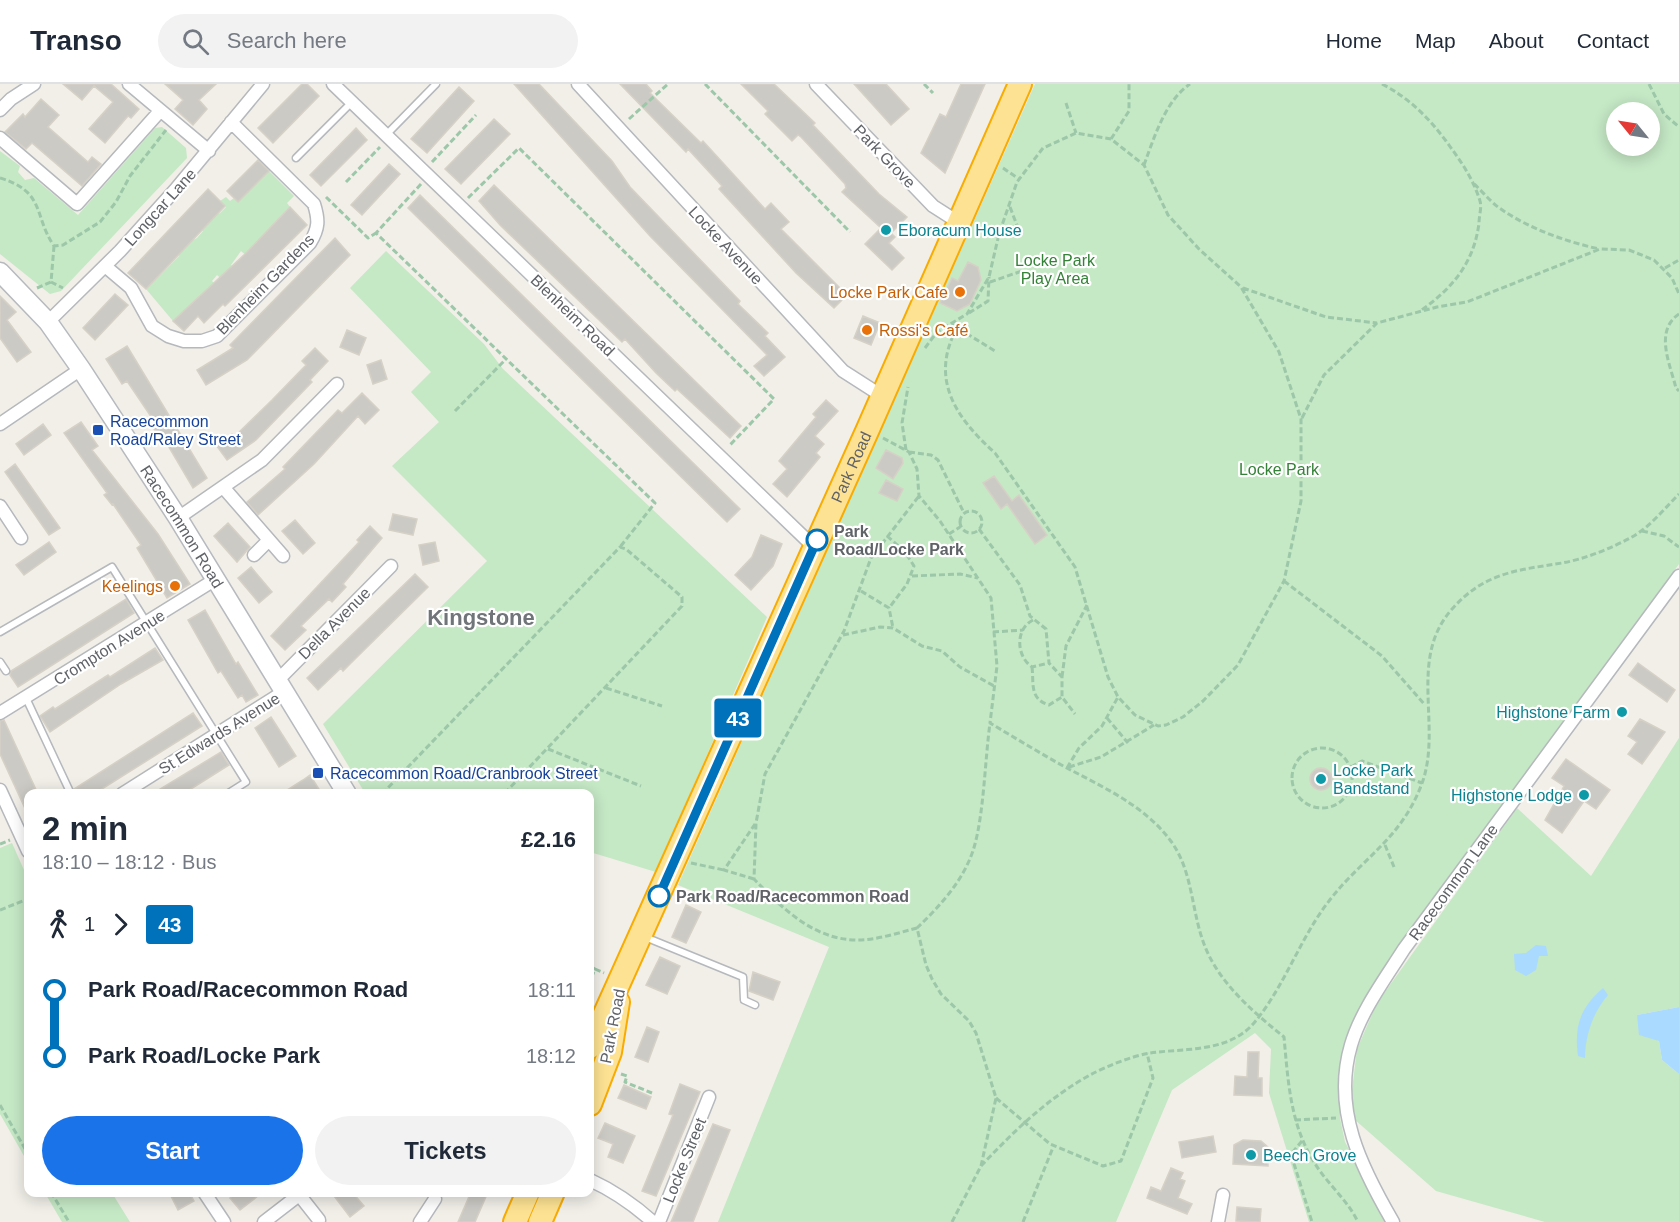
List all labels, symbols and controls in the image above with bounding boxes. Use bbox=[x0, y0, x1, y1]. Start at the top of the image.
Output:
search box bbox=[158, 14, 578, 68]
text: Transo bbox=[30, 25, 122, 56]
icon: search bbox=[179, 25, 212, 58]
text: Search here bbox=[227, 28, 347, 53]
text: Home bbox=[1326, 29, 1382, 52]
text: Map bbox=[1415, 29, 1456, 52]
text: About bbox=[1489, 29, 1544, 52]
text: Contact bbox=[1577, 29, 1649, 52]
north arrow bbox=[1606, 102, 1660, 156]
map controls bbox=[1606, 102, 1660, 156]
street label: Park Grove bbox=[850, 121, 919, 191]
street label: Longcar Lane bbox=[121, 165, 199, 249]
street label: Locke Avenue bbox=[685, 203, 766, 288]
place label: Eboracum House bbox=[898, 222, 1022, 239]
marker: Eboracum House bbox=[879, 223, 893, 237]
street label: Blenheim Gardens bbox=[213, 231, 318, 338]
park label: Locke Park Play Area bbox=[1015, 252, 1096, 287]
street label: Blenheim Road bbox=[527, 271, 618, 359]
place label: Locke Park Cafe bbox=[830, 284, 948, 301]
marker: Locke Park Cafe bbox=[953, 285, 967, 299]
place label: Rossi's Café bbox=[879, 322, 968, 339]
marker: Rossi's Café bbox=[860, 323, 874, 337]
place label: Racecommon Road/Raley Street bbox=[110, 413, 241, 448]
marker: Racecommon Road/Raley Street bbox=[91, 423, 105, 437]
street label: Park Road bbox=[828, 429, 875, 505]
park label: Locke Park bbox=[1239, 461, 1320, 478]
street label: Racecommon Road bbox=[137, 462, 227, 591]
place label: Park Road/Locke Park bbox=[834, 523, 964, 558]
marker: Park Road/Locke Park bbox=[806, 529, 828, 551]
place label: Keelings bbox=[102, 578, 163, 595]
marker: Keelings bbox=[168, 579, 182, 593]
street label: Della Avenue bbox=[295, 584, 374, 663]
district label: Kingstone bbox=[427, 605, 535, 630]
street label: Crompton Avenue bbox=[51, 606, 168, 688]
street label: St Edwards Avenue bbox=[156, 689, 283, 778]
line badge: 43 bbox=[711, 698, 765, 738]
place label: Highstone Farm bbox=[1496, 704, 1610, 721]
marker: Highstone Farm bbox=[1615, 705, 1629, 719]
text: 43 bbox=[726, 707, 750, 730]
place label: Locke Park Bandstand bbox=[1333, 762, 1414, 797]
place label: Racecommon Road/Cranbrook Street bbox=[330, 765, 598, 782]
marker: Racecommon Road/Cranbrook Street bbox=[311, 766, 325, 780]
marker: Locke Park Bandstand bbox=[1314, 772, 1328, 786]
place label: Highstone Lodge bbox=[1451, 787, 1572, 804]
marker: Highstone Lodge bbox=[1577, 788, 1591, 802]
text: 2 min bbox=[42, 810, 128, 847]
street label: Racecommon Lane bbox=[1406, 821, 1501, 943]
text: £2.16 bbox=[521, 827, 576, 852]
text: 18:10 – 18:12 · Bus bbox=[42, 851, 217, 873]
marker: Park Road/Racecommon Road bbox=[648, 885, 670, 907]
place label: Park Road/Racecommon Road bbox=[676, 888, 909, 905]
icon: walk bbox=[42, 908, 75, 941]
icon: forward bbox=[104, 908, 137, 941]
text: 1 bbox=[84, 913, 95, 935]
text: 43 bbox=[158, 913, 181, 936]
text: Park Road/Racecommon Road bbox=[88, 977, 408, 1002]
text: 18:11 bbox=[527, 979, 576, 1001]
street label: Park Road bbox=[597, 987, 628, 1065]
text: Park Road/Locke Park bbox=[88, 1043, 320, 1068]
text: 18:12 bbox=[526, 1045, 576, 1067]
street label: Locke Street bbox=[660, 1115, 709, 1205]
button: Start bbox=[42, 1116, 303, 1185]
button: Tickets bbox=[315, 1116, 576, 1185]
place label: Beech Grove bbox=[1263, 1147, 1356, 1164]
marker: Beech Grove bbox=[1244, 1148, 1258, 1162]

